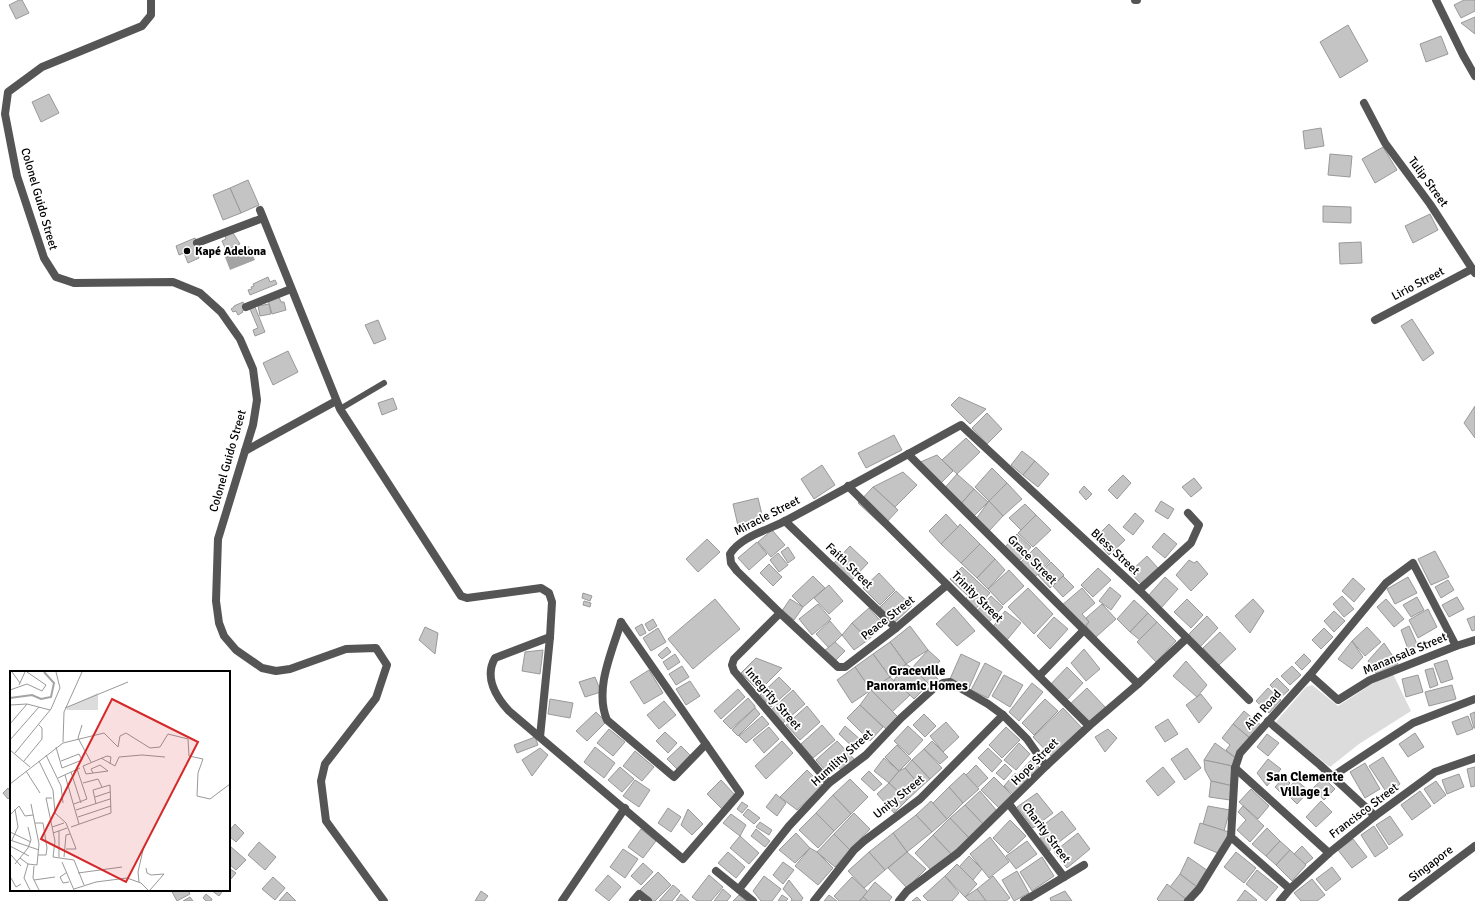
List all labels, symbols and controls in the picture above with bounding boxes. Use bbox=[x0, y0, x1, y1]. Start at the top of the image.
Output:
street label: Colonel Guido Street bbox=[17, 146, 61, 252]
street label: Tulip Street bbox=[1405, 154, 1451, 210]
place label: Kapé Adelona bbox=[195, 244, 266, 259]
marker: Kapé Adelona bbox=[182, 246, 192, 256]
street label: Lirio Street bbox=[1389, 264, 1447, 304]
street label: Colonel Guido Street bbox=[206, 408, 250, 514]
street label: Miracle Street bbox=[731, 493, 803, 539]
street label: Bless Street bbox=[1088, 526, 1142, 578]
street label: Grace Street bbox=[1004, 532, 1060, 588]
street label: Faith Street bbox=[822, 540, 876, 592]
street label: Trinity Street bbox=[948, 568, 1006, 626]
street label: Peace Street bbox=[858, 592, 918, 644]
street label: Manansala Street bbox=[1361, 630, 1449, 678]
district label: Graceville Panoramic Homes bbox=[866, 663, 968, 694]
street label: Integrity Street bbox=[742, 665, 804, 733]
inset map bbox=[10, 671, 230, 891]
street label: Aim Road bbox=[1241, 687, 1285, 733]
street label: Humility Street bbox=[808, 726, 876, 790]
street label: Hope Street bbox=[1008, 735, 1062, 789]
district label: San Clemente Village 1 bbox=[1266, 769, 1344, 800]
street label: Unity Street bbox=[870, 772, 928, 822]
street label: Francisco Street bbox=[1326, 780, 1402, 842]
street label: Charity Street bbox=[1019, 800, 1073, 866]
street label: Singapore bbox=[1406, 842, 1456, 886]

